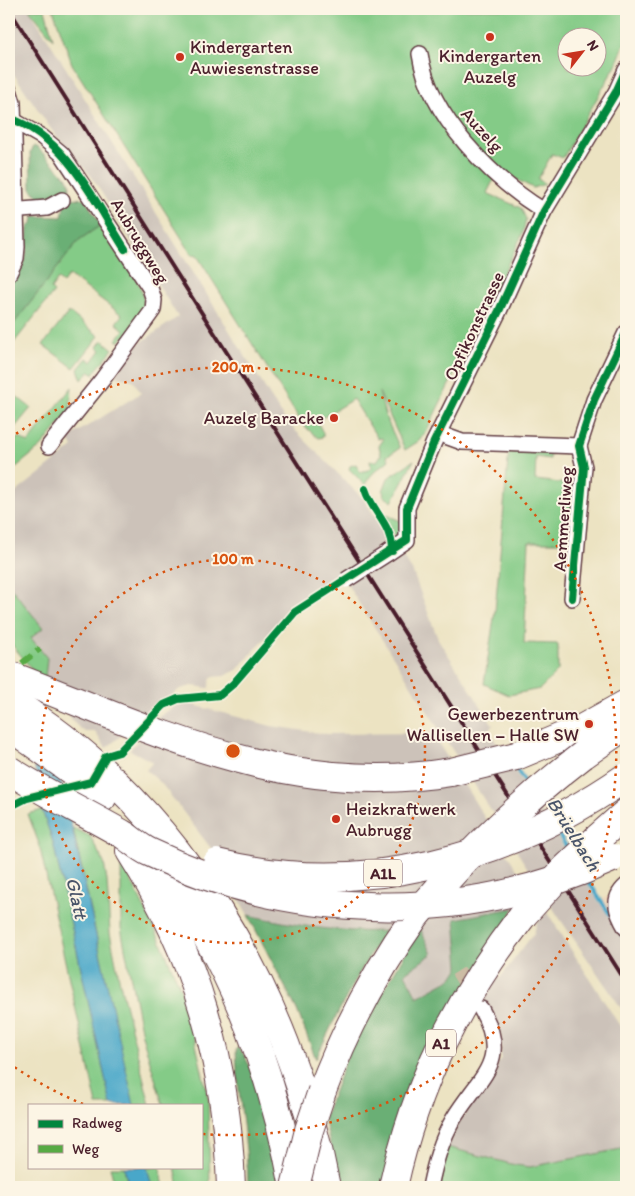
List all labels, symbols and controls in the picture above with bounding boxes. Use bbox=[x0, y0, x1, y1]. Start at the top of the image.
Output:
north arrow bbox=[558, 28, 608, 78]
marker: Kindergarten Auzelg bbox=[484, 31, 496, 43]
place label: Kindergarten Auwiesenstrasse bbox=[190, 36, 319, 79]
text: N bbox=[583, 37, 602, 54]
place label: Kindergarten Auzelg bbox=[439, 45, 541, 88]
marker: Kindergarten Auwiesenstrasse bbox=[174, 51, 186, 63]
street label: Auzelg bbox=[456, 103, 508, 157]
street label: Aubruggweg bbox=[106, 194, 175, 288]
street label: Opfikonstrasse bbox=[439, 268, 509, 384]
text: 200 m bbox=[212, 358, 255, 376]
place label: Auzelg Baracke bbox=[204, 407, 324, 429]
marker: Auzelg Baracke bbox=[328, 412, 340, 424]
street label: Aemmerliweg bbox=[548, 465, 578, 572]
text: 100 m bbox=[212, 550, 254, 568]
place label: Gewerbezentrum Wallisellen – Halle SW bbox=[406, 703, 579, 746]
marker: Gewerbezentrum Wallisellen – Halle SW bbox=[583, 718, 595, 730]
centre of rings bbox=[224, 742, 242, 760]
water label: Brüelbach bbox=[542, 793, 606, 875]
place label: Heizkraftwerk Aubrugg bbox=[346, 798, 457, 841]
marker: Heizkraftwerk Aubrugg bbox=[330, 813, 342, 825]
road number: A1L bbox=[364, 860, 402, 886]
water label: Glatt bbox=[61, 875, 93, 922]
road number: A1 bbox=[426, 1030, 456, 1056]
legend bbox=[28, 1104, 202, 1168]
text: Radweg bbox=[72, 1114, 122, 1132]
text: Weg bbox=[72, 1140, 99, 1158]

